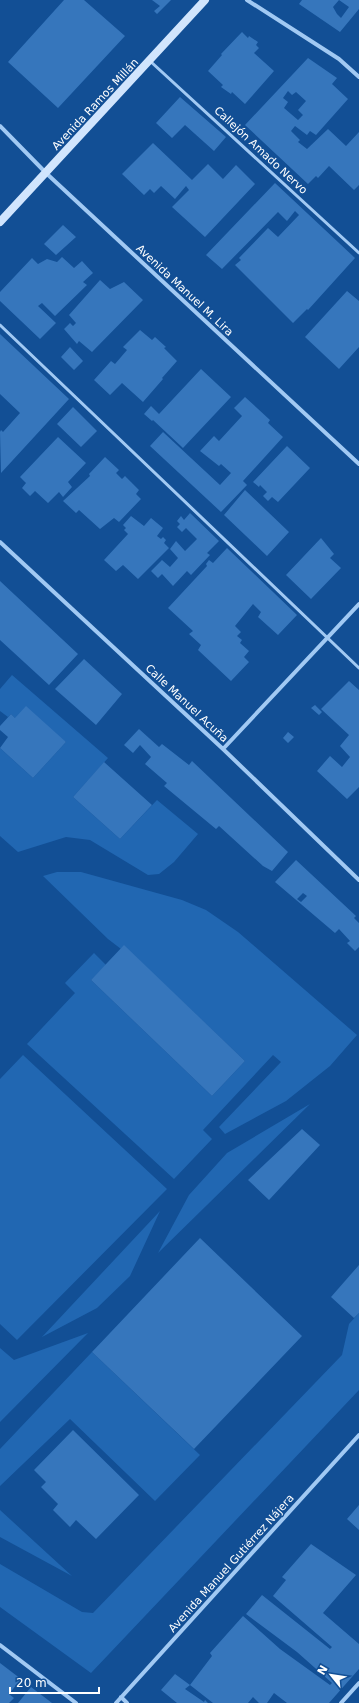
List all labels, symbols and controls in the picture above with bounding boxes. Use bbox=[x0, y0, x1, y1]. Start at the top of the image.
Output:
street label: Avenida Ramos Millán bbox=[49, 56, 141, 153]
street label: Callejón Amado Nervo bbox=[211, 104, 310, 197]
street label: Avenida Manuel M. Lira bbox=[133, 242, 236, 339]
street label: Calle Manuel Acuña bbox=[143, 662, 231, 745]
street label: Avenida Manuel Gutiérrez Nájera bbox=[166, 1492, 297, 1635]
north arrow bbox=[311, 1655, 351, 1695]
text: N bbox=[315, 1663, 331, 1677]
scale bar bbox=[10, 1669, 99, 1695]
text: 20 m bbox=[16, 1676, 47, 1690]

